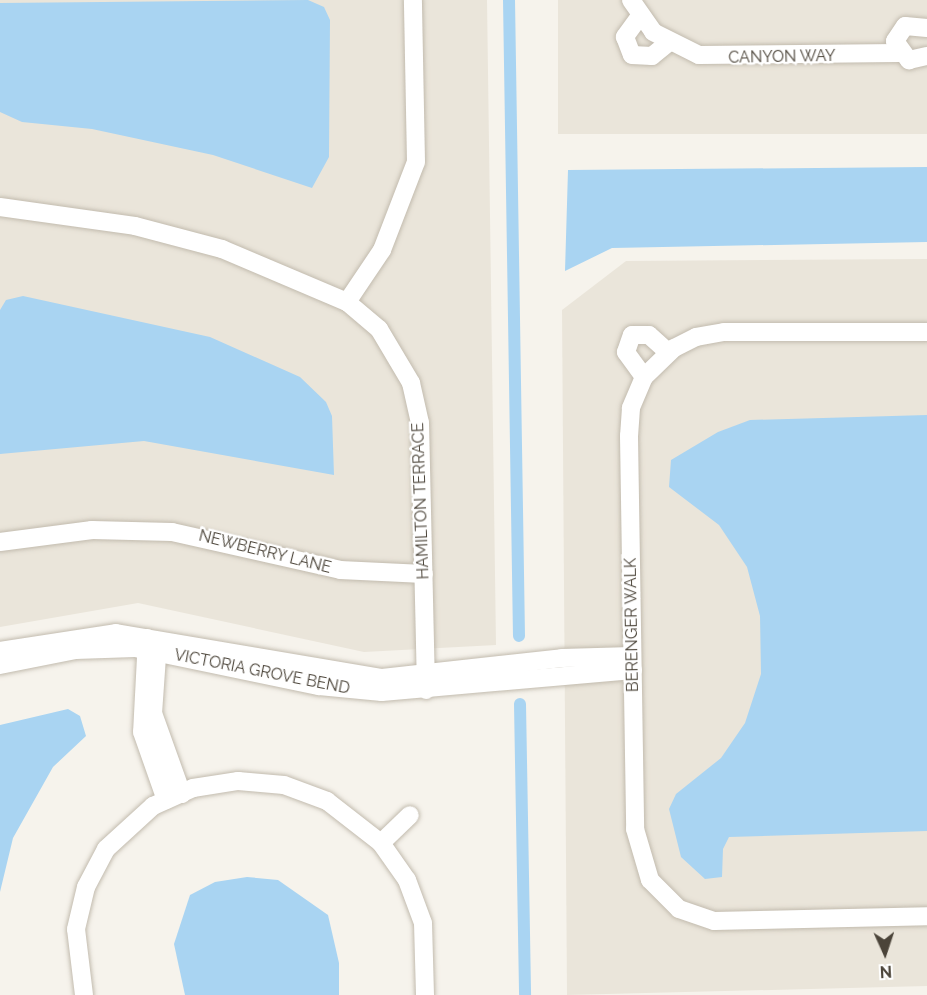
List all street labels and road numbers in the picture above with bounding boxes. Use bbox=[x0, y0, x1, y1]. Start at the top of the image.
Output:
street label: CANYON WAY bbox=[728, 46, 836, 68]
street label: HAMILTON TERRACE bbox=[409, 422, 433, 580]
street label: NEWBERRY LANE bbox=[197, 526, 333, 578]
street label: BERENGER WALK bbox=[621, 557, 643, 693]
street label: VICTORIA GROVE BEND bbox=[172, 646, 352, 698]

